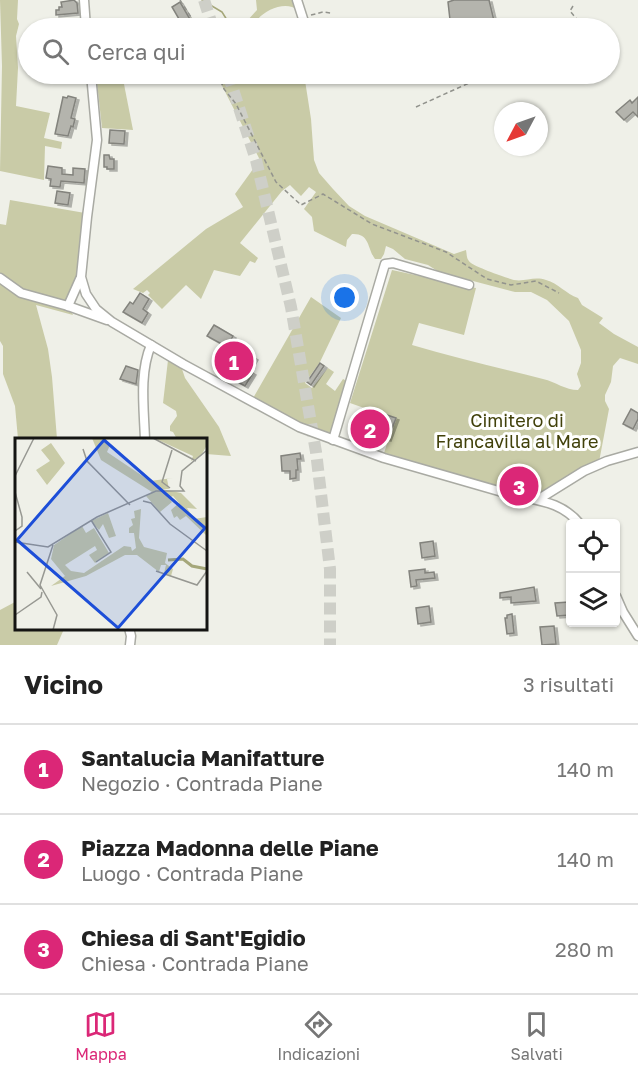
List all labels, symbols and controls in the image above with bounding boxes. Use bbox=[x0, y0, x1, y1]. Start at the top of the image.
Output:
search box bbox=[18, 18, 620, 84]
icon: search bbox=[39, 35, 72, 68]
text: Cerca qui bbox=[87, 38, 186, 65]
north arrow bbox=[494, 102, 548, 156]
your location bbox=[330, 283, 359, 312]
pin: 1 bbox=[214, 338, 254, 384]
pin: 2 bbox=[350, 406, 389, 452]
park label: Cimitero di Francavilla al Mare bbox=[436, 409, 598, 452]
inset map bbox=[15, 438, 207, 630]
pin: 3 bbox=[500, 464, 538, 508]
map controls bbox=[566, 519, 620, 627]
button: locate bbox=[566, 519, 620, 573]
button: layers bbox=[566, 573, 620, 627]
text: Vicino bbox=[24, 669, 103, 700]
text: 3 risultati bbox=[523, 672, 614, 696]
text: Santalucia Manifatture bbox=[81, 744, 325, 771]
text: 1 bbox=[38, 757, 49, 781]
text: 140 m bbox=[557, 757, 614, 781]
text: Negozio · Contrada Piane bbox=[81, 771, 323, 795]
text: Piazza Madonna delle Piane bbox=[81, 834, 379, 861]
text: 2 bbox=[37, 847, 50, 871]
text: 140 m bbox=[557, 847, 614, 871]
text: Luogo · Contrada Piane bbox=[81, 861, 303, 885]
text: Chiesa di Sant'Egidio bbox=[81, 924, 306, 951]
text: 3 bbox=[37, 937, 50, 961]
text: 280 m bbox=[555, 937, 614, 961]
text: Chiesa · Contrada Piane bbox=[81, 951, 309, 975]
tab: Mappa bbox=[75, 1008, 127, 1064]
tab: Indicazioni bbox=[277, 1008, 360, 1064]
tab: Salvati bbox=[511, 1008, 563, 1064]

